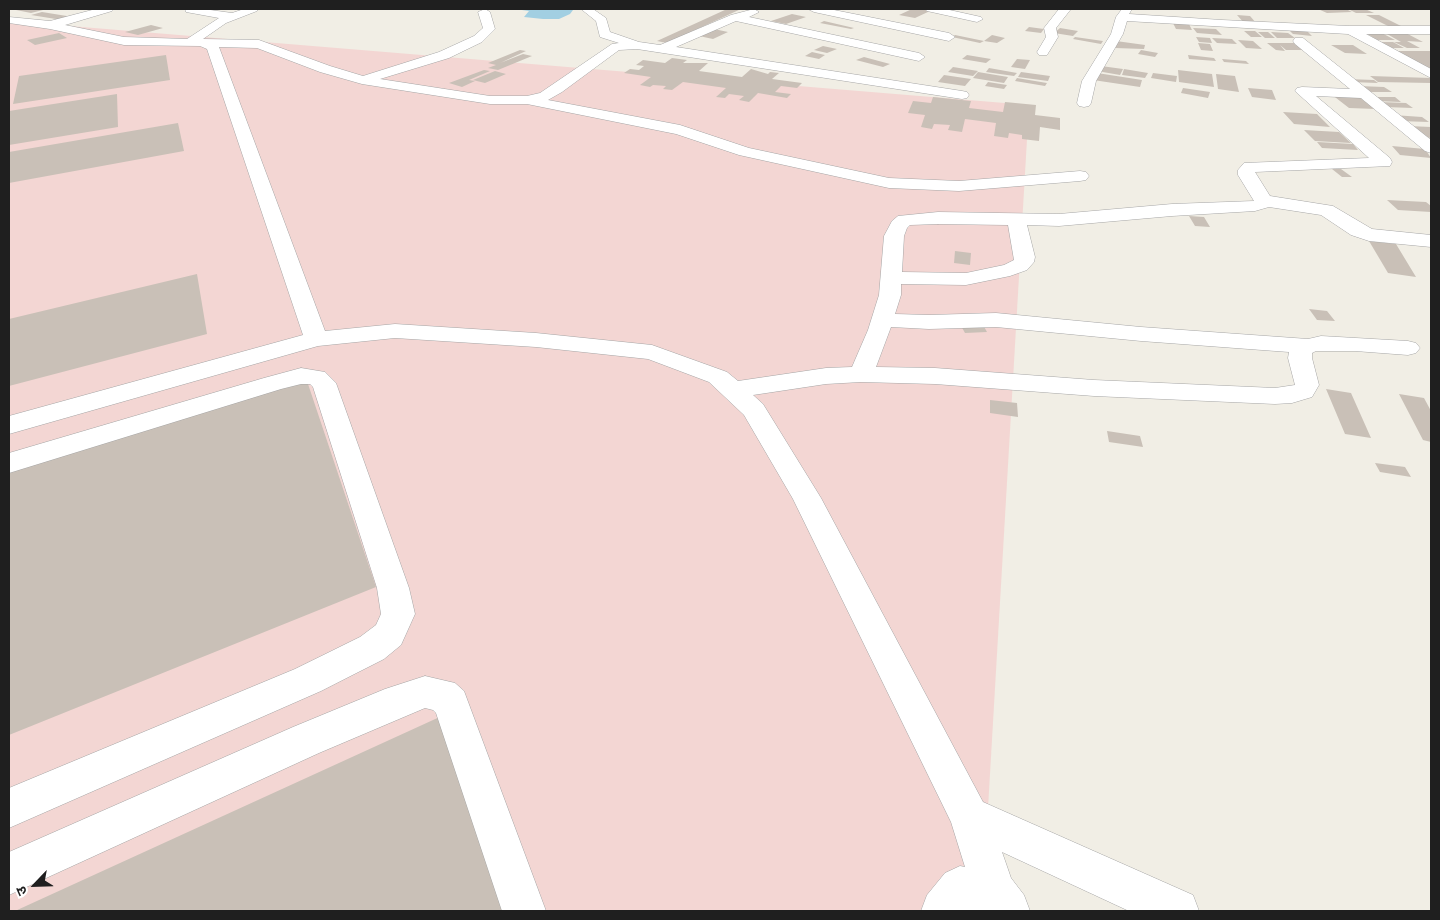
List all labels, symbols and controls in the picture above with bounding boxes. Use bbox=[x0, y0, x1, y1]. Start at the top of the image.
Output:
north arrow bbox=[10, 860, 60, 910]
text: उ bbox=[12, 884, 30, 898]

